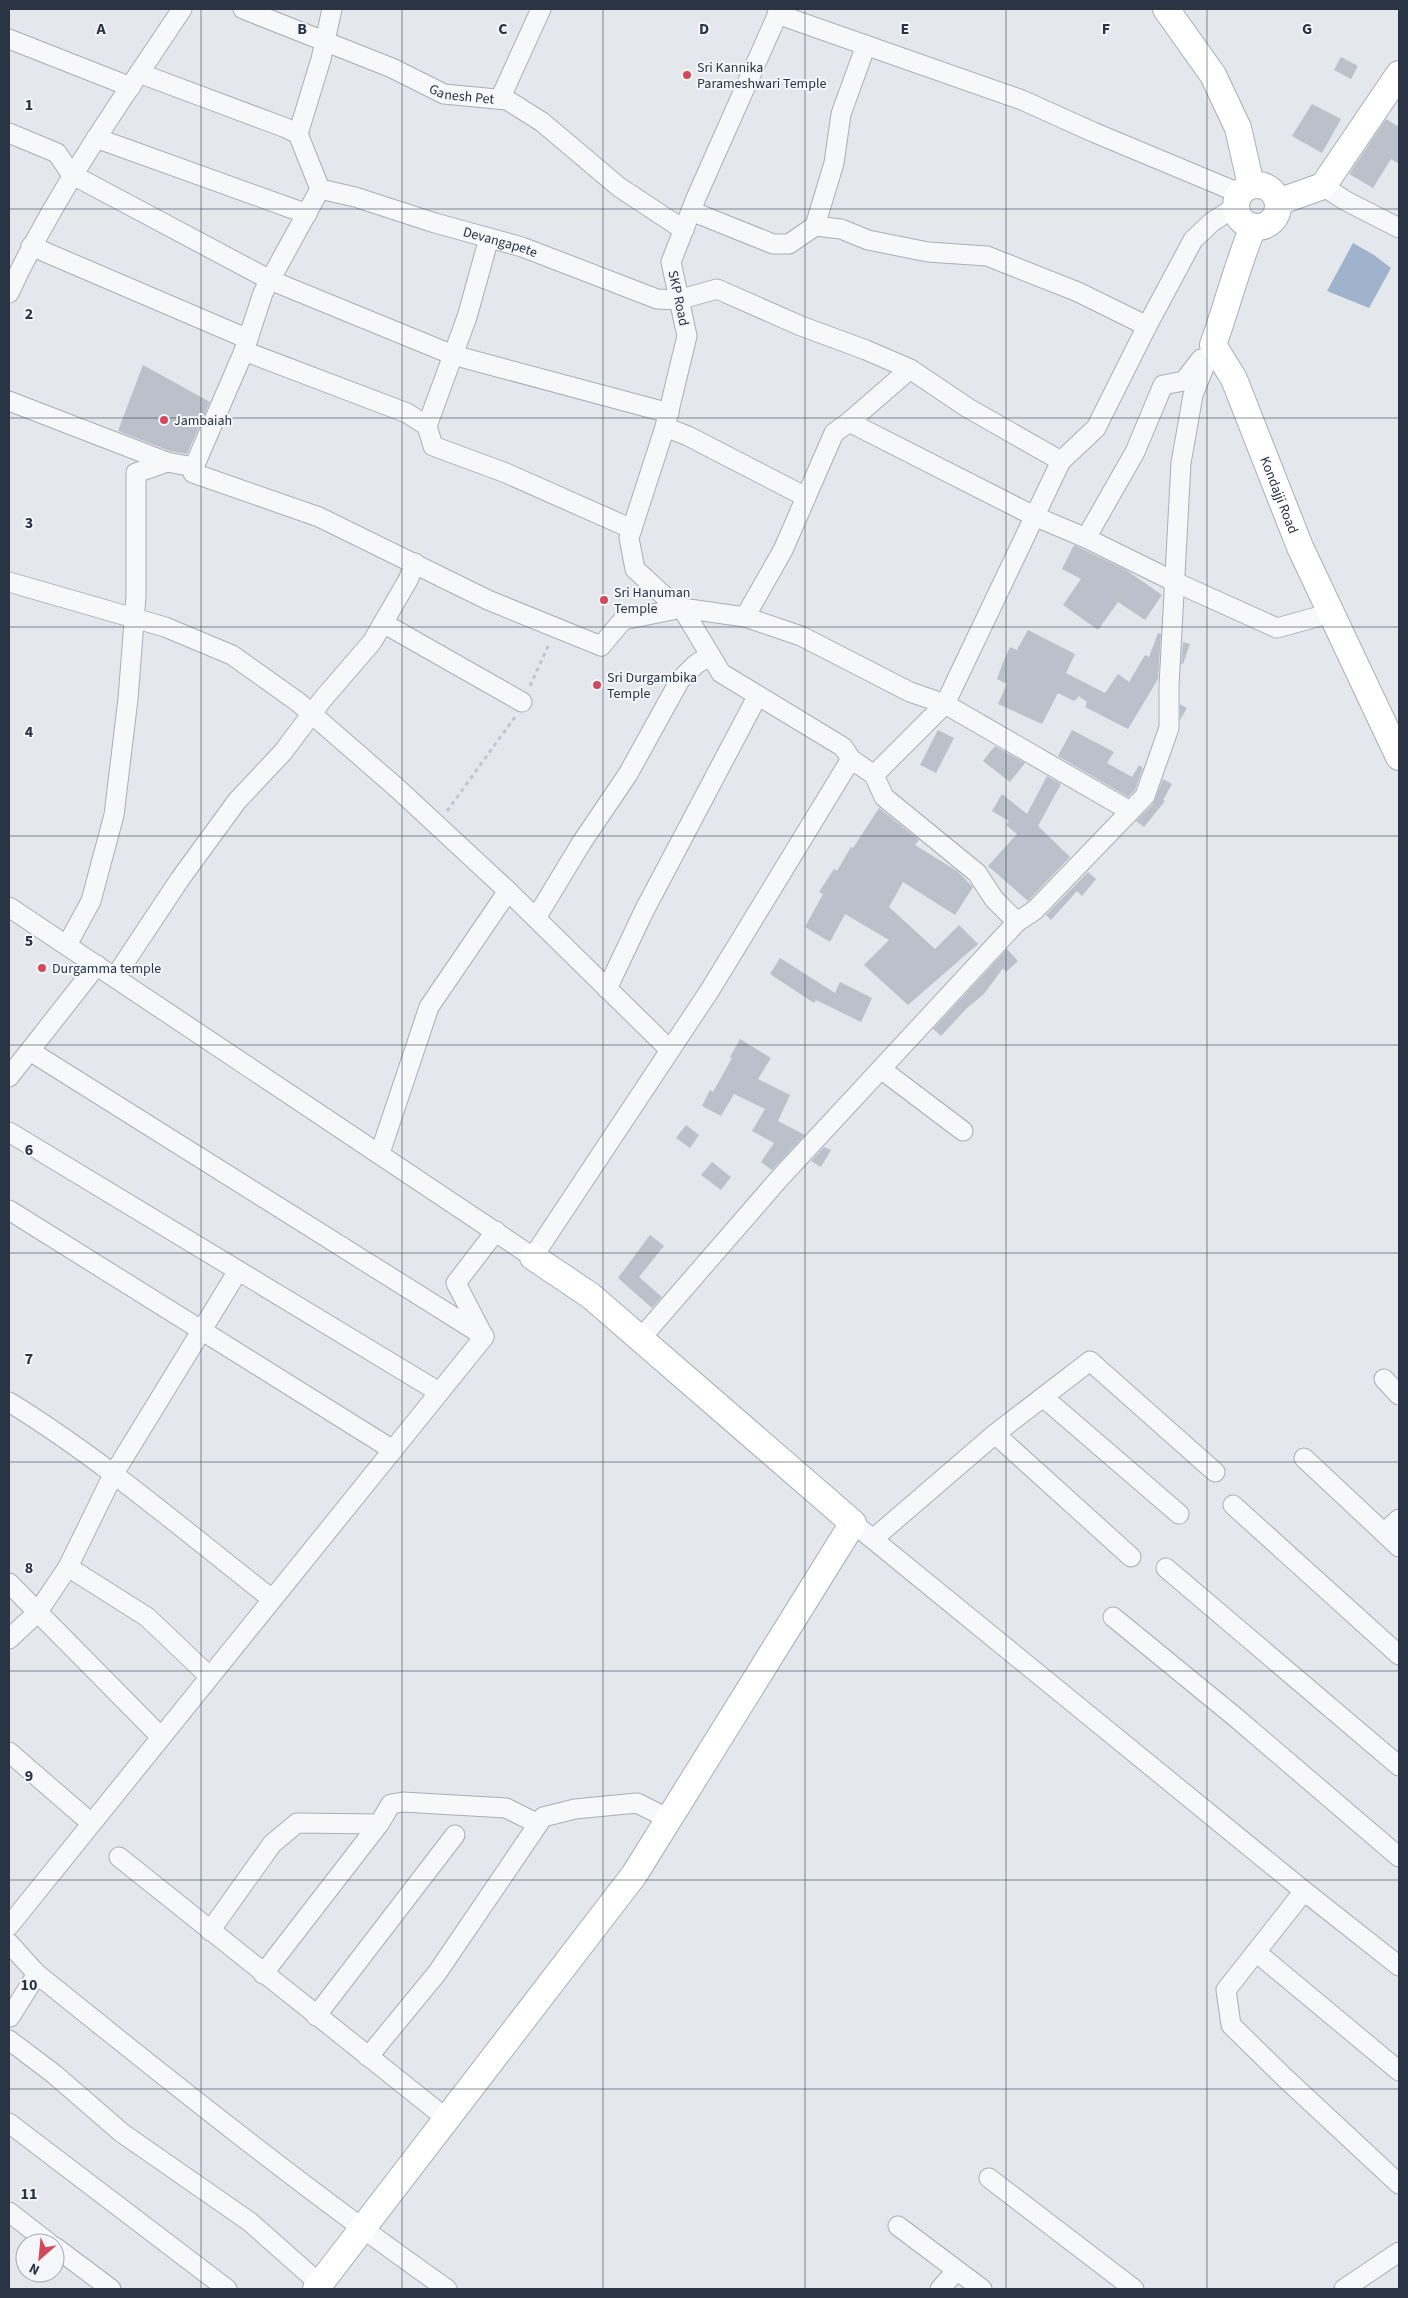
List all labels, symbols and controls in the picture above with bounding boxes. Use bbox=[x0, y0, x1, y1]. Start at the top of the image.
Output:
text: A bbox=[95, 18, 106, 40]
text: B bbox=[297, 18, 307, 40]
text: C bbox=[498, 18, 508, 40]
text: D bbox=[699, 18, 709, 40]
text: E bbox=[901, 18, 909, 40]
text: F bbox=[1102, 18, 1110, 40]
text: G bbox=[1302, 18, 1312, 40]
place label: Sri Kannika Parameshwari Temple bbox=[697, 58, 827, 94]
marker: Sri Kannika Parameshwari Temple bbox=[681, 69, 693, 81]
street label: Ganesh Pet bbox=[425, 79, 495, 110]
text: 1 bbox=[25, 94, 33, 116]
street label: Devangapete bbox=[461, 222, 540, 263]
street label: SKP Road bbox=[662, 269, 694, 328]
text: 2 bbox=[25, 303, 33, 325]
place label: Jambaiah bbox=[174, 411, 232, 431]
marker: Jambaiah bbox=[158, 414, 170, 426]
street label: Kondajji Road bbox=[1254, 454, 1303, 537]
text: 3 bbox=[25, 512, 33, 534]
place label: Sri Hanuman Temple bbox=[614, 583, 690, 619]
marker: Sri Hanuman Temple bbox=[598, 594, 610, 606]
place label: Sri Durgambika Temple bbox=[607, 668, 697, 704]
marker: Sri Durgambika Temple bbox=[591, 679, 603, 691]
text: 4 bbox=[25, 721, 34, 743]
text: 5 bbox=[25, 930, 33, 952]
place label: Durgamma temple bbox=[52, 959, 161, 979]
marker: Durgamma temple bbox=[36, 962, 48, 974]
text: 6 bbox=[25, 1139, 33, 1161]
text: 7 bbox=[25, 1348, 33, 1370]
text: 8 bbox=[25, 1557, 33, 1579]
text: 9 bbox=[25, 1765, 33, 1787]
text: 10 bbox=[21, 1974, 37, 1996]
text: 11 bbox=[21, 2183, 37, 2205]
north arrow bbox=[15, 2233, 65, 2283]
text: N bbox=[26, 2258, 43, 2280]

